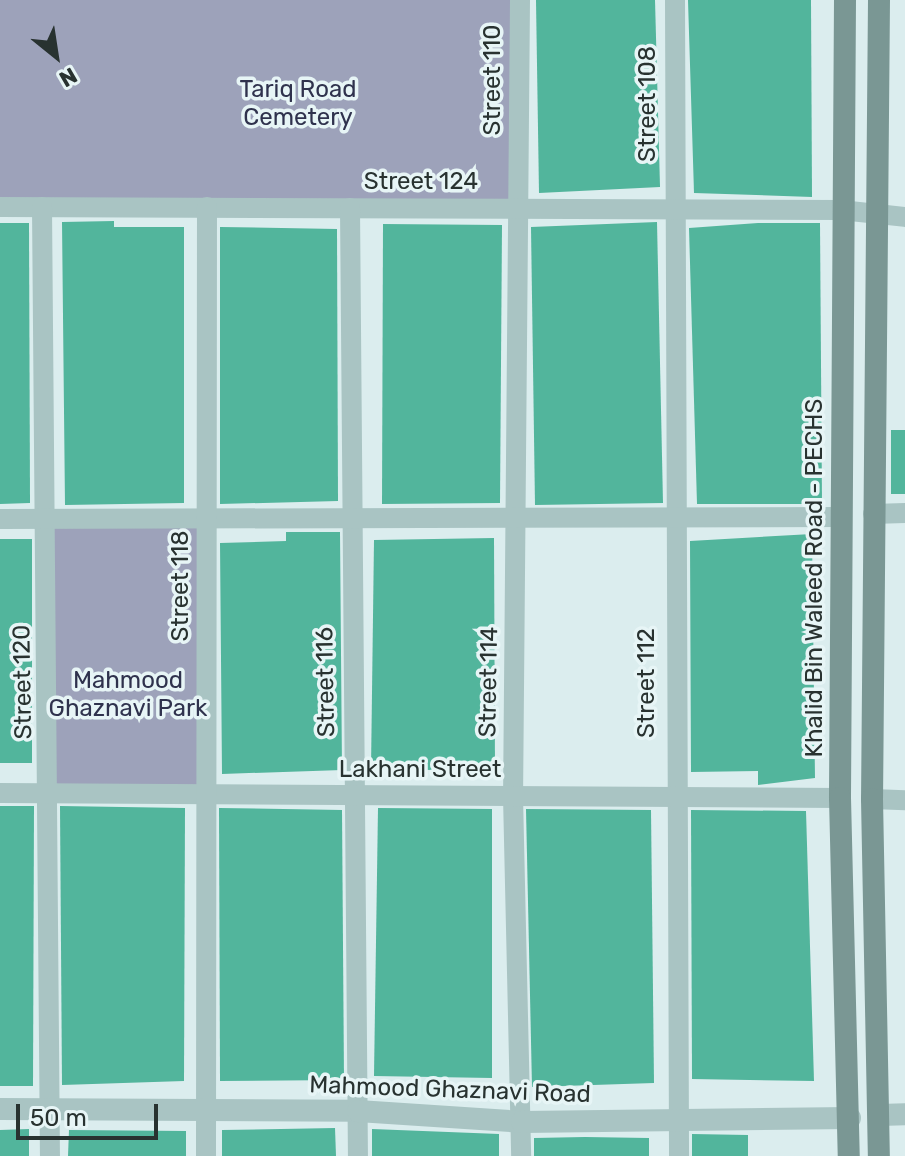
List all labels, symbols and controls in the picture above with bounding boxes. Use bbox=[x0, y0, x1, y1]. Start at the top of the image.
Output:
north arrow bbox=[16, 16, 96, 96]
street label: Street 110 bbox=[479, 24, 507, 136]
street label: Street 108 bbox=[634, 46, 662, 162]
text: N bbox=[55, 62, 82, 93]
park label: Tariq Road Cemetery bbox=[240, 76, 356, 132]
street label: Street 124 bbox=[364, 168, 478, 196]
street label: Khalid Bin Waleed Road - PECHS bbox=[801, 398, 829, 758]
street label: Street 118 bbox=[167, 530, 195, 642]
street label: Street 120 bbox=[8, 624, 38, 740]
street label: Street 114 bbox=[474, 626, 504, 738]
street label: Street 116 bbox=[311, 627, 341, 737]
street label: Street 112 bbox=[633, 628, 661, 738]
park label: Mahmood Ghaznavi Park bbox=[49, 667, 207, 723]
street label: Lakhani Street bbox=[339, 756, 501, 784]
street label: Mahmood Ghaznavi Road bbox=[309, 1071, 591, 1109]
scale bar bbox=[20, 1088, 162, 1138]
text: 50 m bbox=[30, 1104, 87, 1132]

